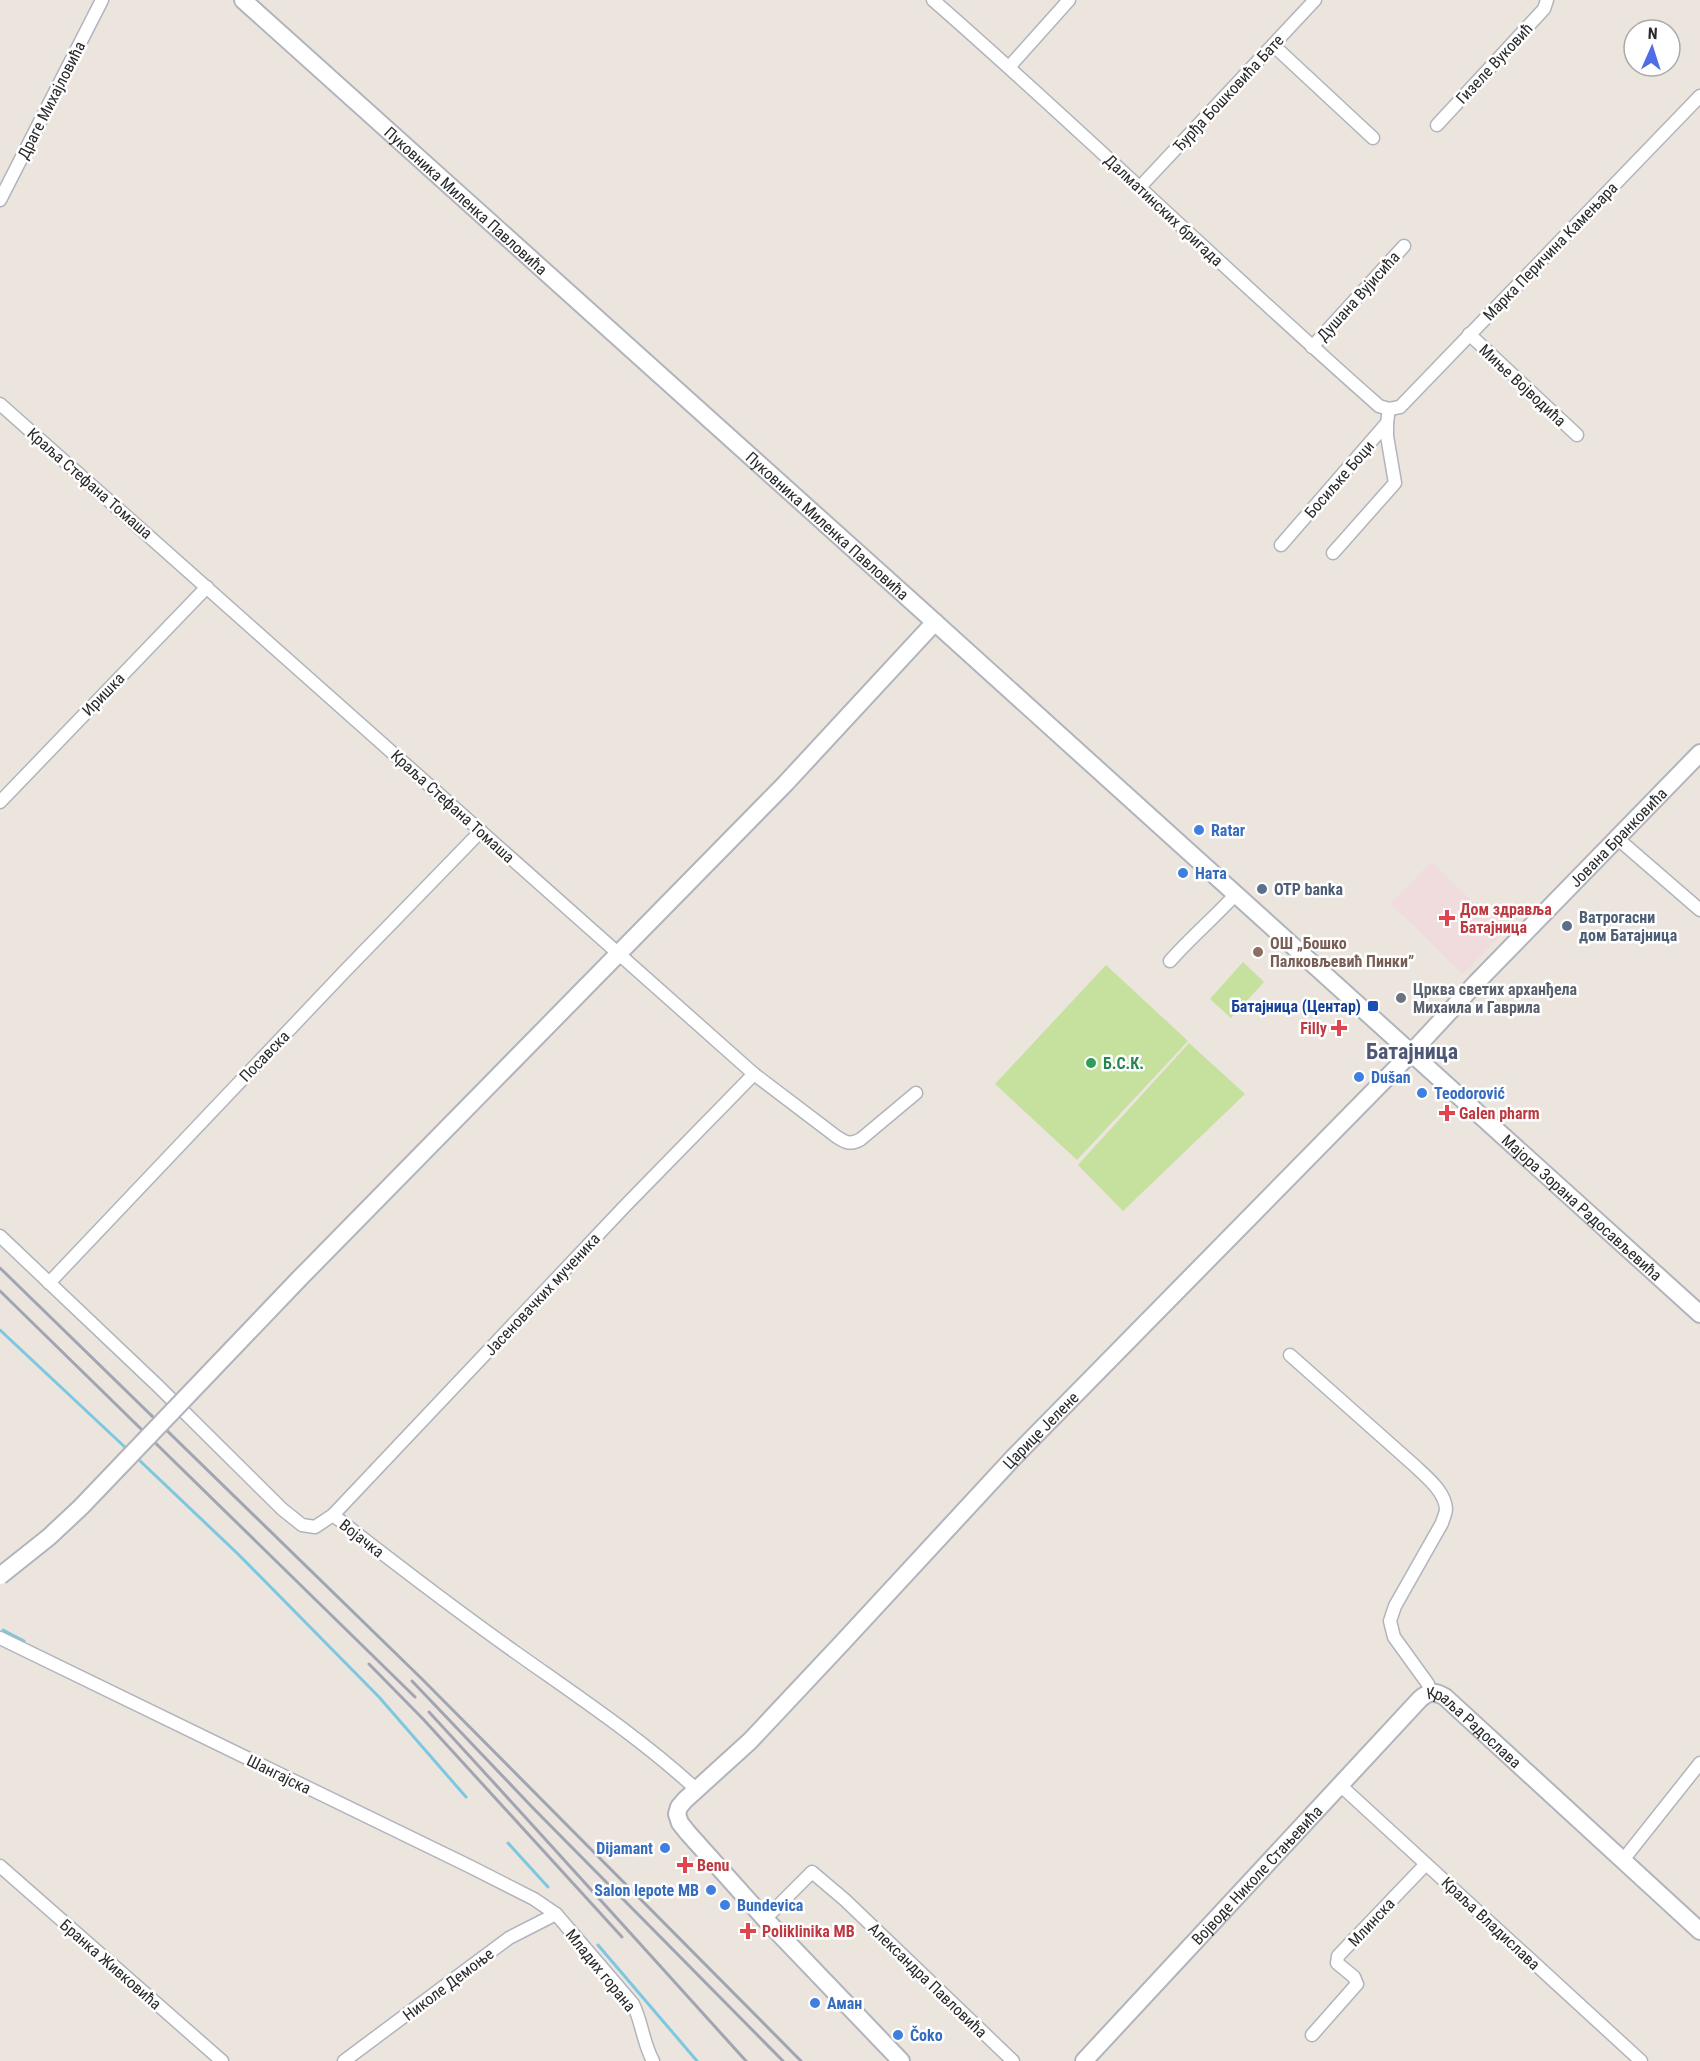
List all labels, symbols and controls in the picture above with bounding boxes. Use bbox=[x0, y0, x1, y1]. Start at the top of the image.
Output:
north arrow bbox=[1622, 18, 1682, 78]
street label: Гизеле Вуковић bbox=[1452, 19, 1537, 108]
text: N bbox=[1647, 24, 1658, 43]
street label: Ђурђа Бошковића Бате bbox=[1169, 31, 1287, 156]
street label: Драге Михајловића bbox=[14, 38, 89, 162]
street label: Пуковника Миленка Павловића bbox=[380, 123, 551, 279]
street label: Далматинских бригада bbox=[1101, 151, 1227, 270]
street label: Марка Перичина Камењара bbox=[1479, 178, 1621, 324]
street label: Душана Вујисића bbox=[1313, 248, 1404, 345]
street label: Миње Војводића bbox=[1475, 340, 1570, 430]
street label: Краља Стефана Томаша bbox=[23, 424, 156, 543]
street label: Босиљке Боци bbox=[1301, 437, 1378, 522]
street label: Пуковника Миленка Павловића bbox=[742, 448, 912, 604]
street label: Иришка bbox=[78, 669, 128, 720]
street label: Краља Стефана Томаша bbox=[387, 746, 518, 867]
street label: Јована Бранковића bbox=[1566, 784, 1671, 891]
place label: Ratar bbox=[1211, 821, 1245, 840]
marker: Ratar bbox=[1192, 823, 1206, 837]
place label: Ната bbox=[1195, 864, 1227, 883]
marker: Ната bbox=[1176, 866, 1190, 880]
place label: OTP banka bbox=[1274, 880, 1343, 899]
marker: OTP banka bbox=[1255, 882, 1269, 896]
place label: Дом здравља Батајница bbox=[1460, 900, 1552, 937]
place label: Ватрогасни дом Батајница bbox=[1579, 908, 1678, 945]
marker: Дом здравља Батајница bbox=[1438, 909, 1456, 927]
marker: Ватрогасни дом Батајница bbox=[1560, 919, 1574, 933]
place label: ОШ „Бошко Палковљевић Пинки” bbox=[1270, 934, 1414, 971]
marker: ОШ „Бошко Палковљевић Пинки” bbox=[1251, 945, 1265, 959]
place label: Црква светих арханђела Михаила и Гаврила bbox=[1413, 980, 1578, 1017]
marker: Црква светих арханђела Михаила и Гаврила bbox=[1394, 991, 1408, 1005]
place label: Батајница (Центар) bbox=[1231, 997, 1361, 1016]
marker: Батајница (Центар) bbox=[1366, 999, 1380, 1013]
place label: Filly bbox=[1300, 1019, 1327, 1038]
marker: Filly bbox=[1332, 1021, 1346, 1035]
street label: Посавска bbox=[235, 1027, 293, 1086]
district label: Батајница bbox=[1366, 1039, 1458, 1064]
place label: Б.С.К. bbox=[1103, 1054, 1144, 1073]
marker: Б.С.К. bbox=[1084, 1056, 1098, 1070]
place label: Dušan bbox=[1371, 1068, 1411, 1087]
marker: Dušan bbox=[1352, 1070, 1366, 1084]
place label: Teodorović bbox=[1434, 1084, 1505, 1103]
marker: Teodorović bbox=[1415, 1086, 1429, 1100]
place label: Galen pharm bbox=[1459, 1104, 1540, 1123]
marker: Galen pharm bbox=[1440, 1106, 1454, 1120]
street label: Мајора Зорана Радосављевића bbox=[1498, 1131, 1666, 1285]
street label: Јасеновачких мученика bbox=[481, 1229, 604, 1359]
street label: Царице Јелене bbox=[999, 1388, 1083, 1473]
street label: Војачка bbox=[336, 1515, 388, 1562]
street label: Краља Радослава bbox=[1425, 1683, 1525, 1772]
street label: Шангајска bbox=[244, 1751, 314, 1798]
street label: Војводе Николе Стањевића bbox=[1188, 1802, 1326, 1949]
place label: Dijamant bbox=[596, 1839, 653, 1858]
marker: Dijamant bbox=[658, 1841, 672, 1855]
place label: Benu bbox=[697, 1856, 730, 1875]
marker: Benu bbox=[678, 1858, 692, 1872]
street label: Краља Владислава bbox=[1438, 1873, 1544, 1974]
place label: Salon lepote MB bbox=[594, 1881, 699, 1900]
marker: Salon lepote MB bbox=[704, 1883, 718, 1897]
street label: Млинска bbox=[1344, 1894, 1399, 1951]
place label: Bundevica bbox=[737, 1896, 804, 1915]
marker: Bundevica bbox=[718, 1898, 732, 1912]
street label: Бранка Живковића bbox=[56, 1915, 165, 2013]
street label: Александра Павловића bbox=[864, 1919, 991, 2042]
marker: Poliklinika MB bbox=[739, 1922, 757, 1940]
place label: Poliklinika MB bbox=[762, 1922, 855, 1941]
street label: Младих горана bbox=[562, 1925, 640, 2015]
street label: Николе Демоње bbox=[399, 1944, 497, 2025]
place label: Аман bbox=[827, 1994, 862, 2013]
marker: Аман bbox=[808, 1996, 822, 2010]
place label: Čoko bbox=[910, 2025, 943, 2045]
marker: Čoko bbox=[891, 2028, 905, 2042]

